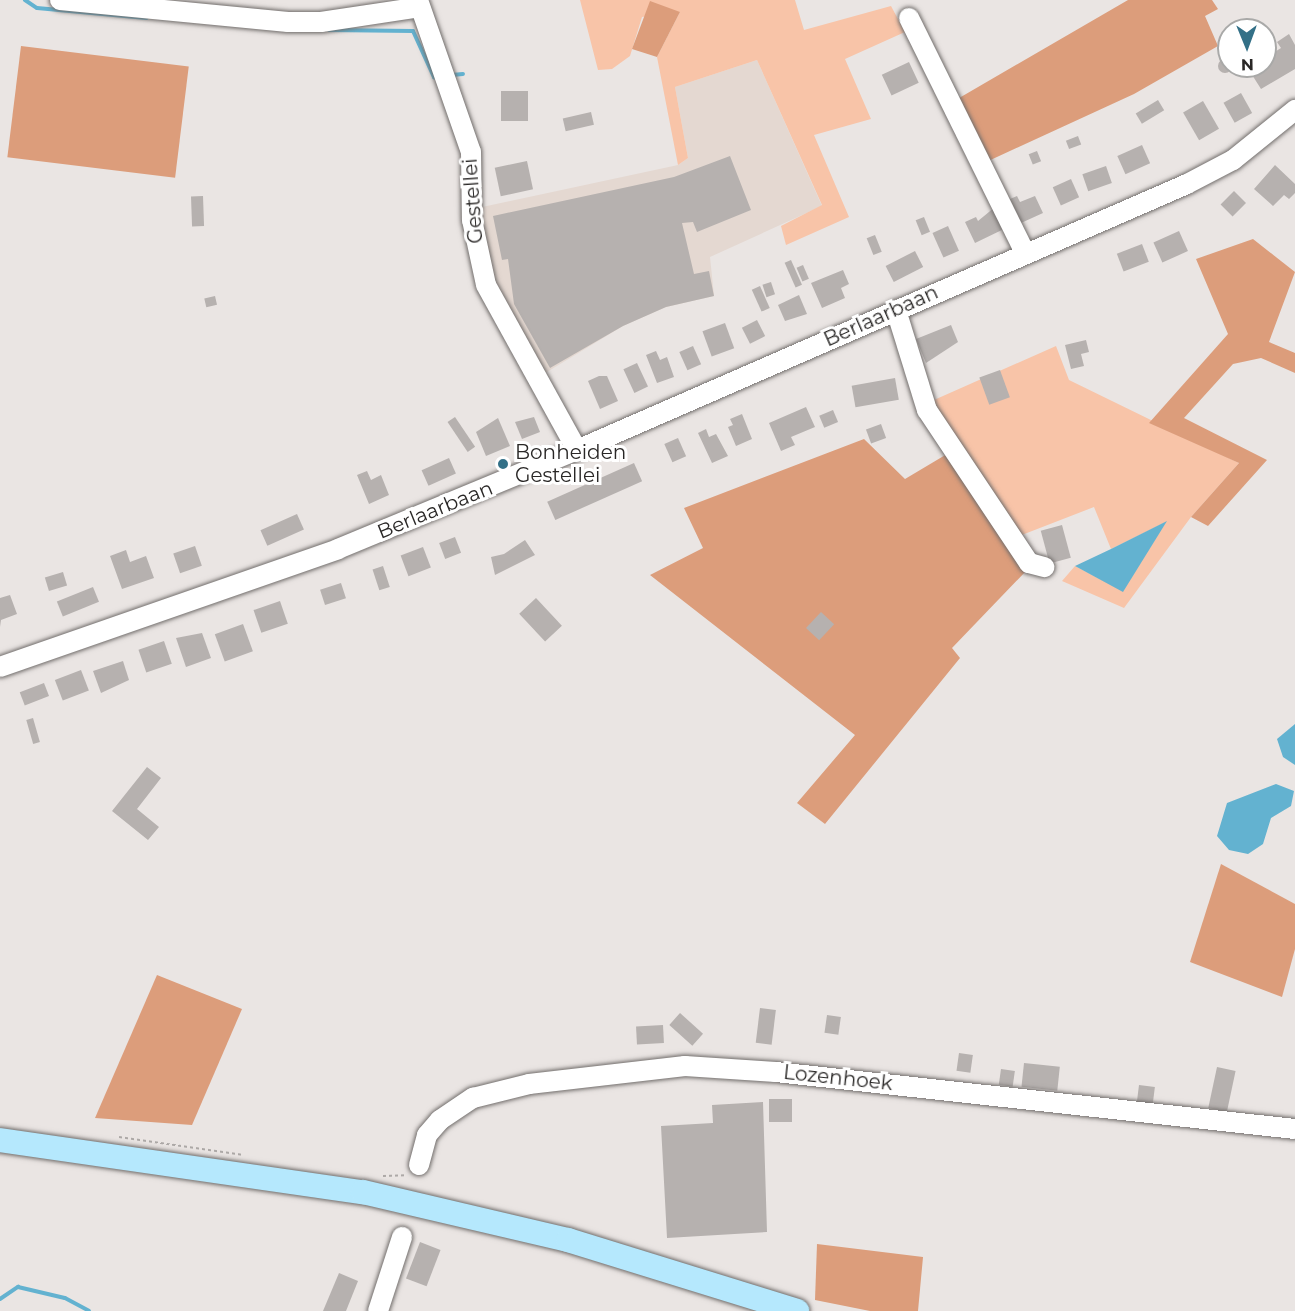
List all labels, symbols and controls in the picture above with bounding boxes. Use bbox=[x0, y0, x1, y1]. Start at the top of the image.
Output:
north arrow bbox=[1217, 18, 1277, 78]
text: N bbox=[1241, 55, 1254, 74]
street label: Gestellei bbox=[458, 158, 488, 244]
street label: Berlaarbaan bbox=[820, 280, 942, 352]
place label: Bonheiden Gestellei bbox=[515, 440, 626, 487]
marker: Bonheiden Gestellei bbox=[496, 457, 510, 471]
street label: Berlaarbaan bbox=[374, 476, 496, 544]
street label: Lozenhoek bbox=[782, 1060, 894, 1096]

